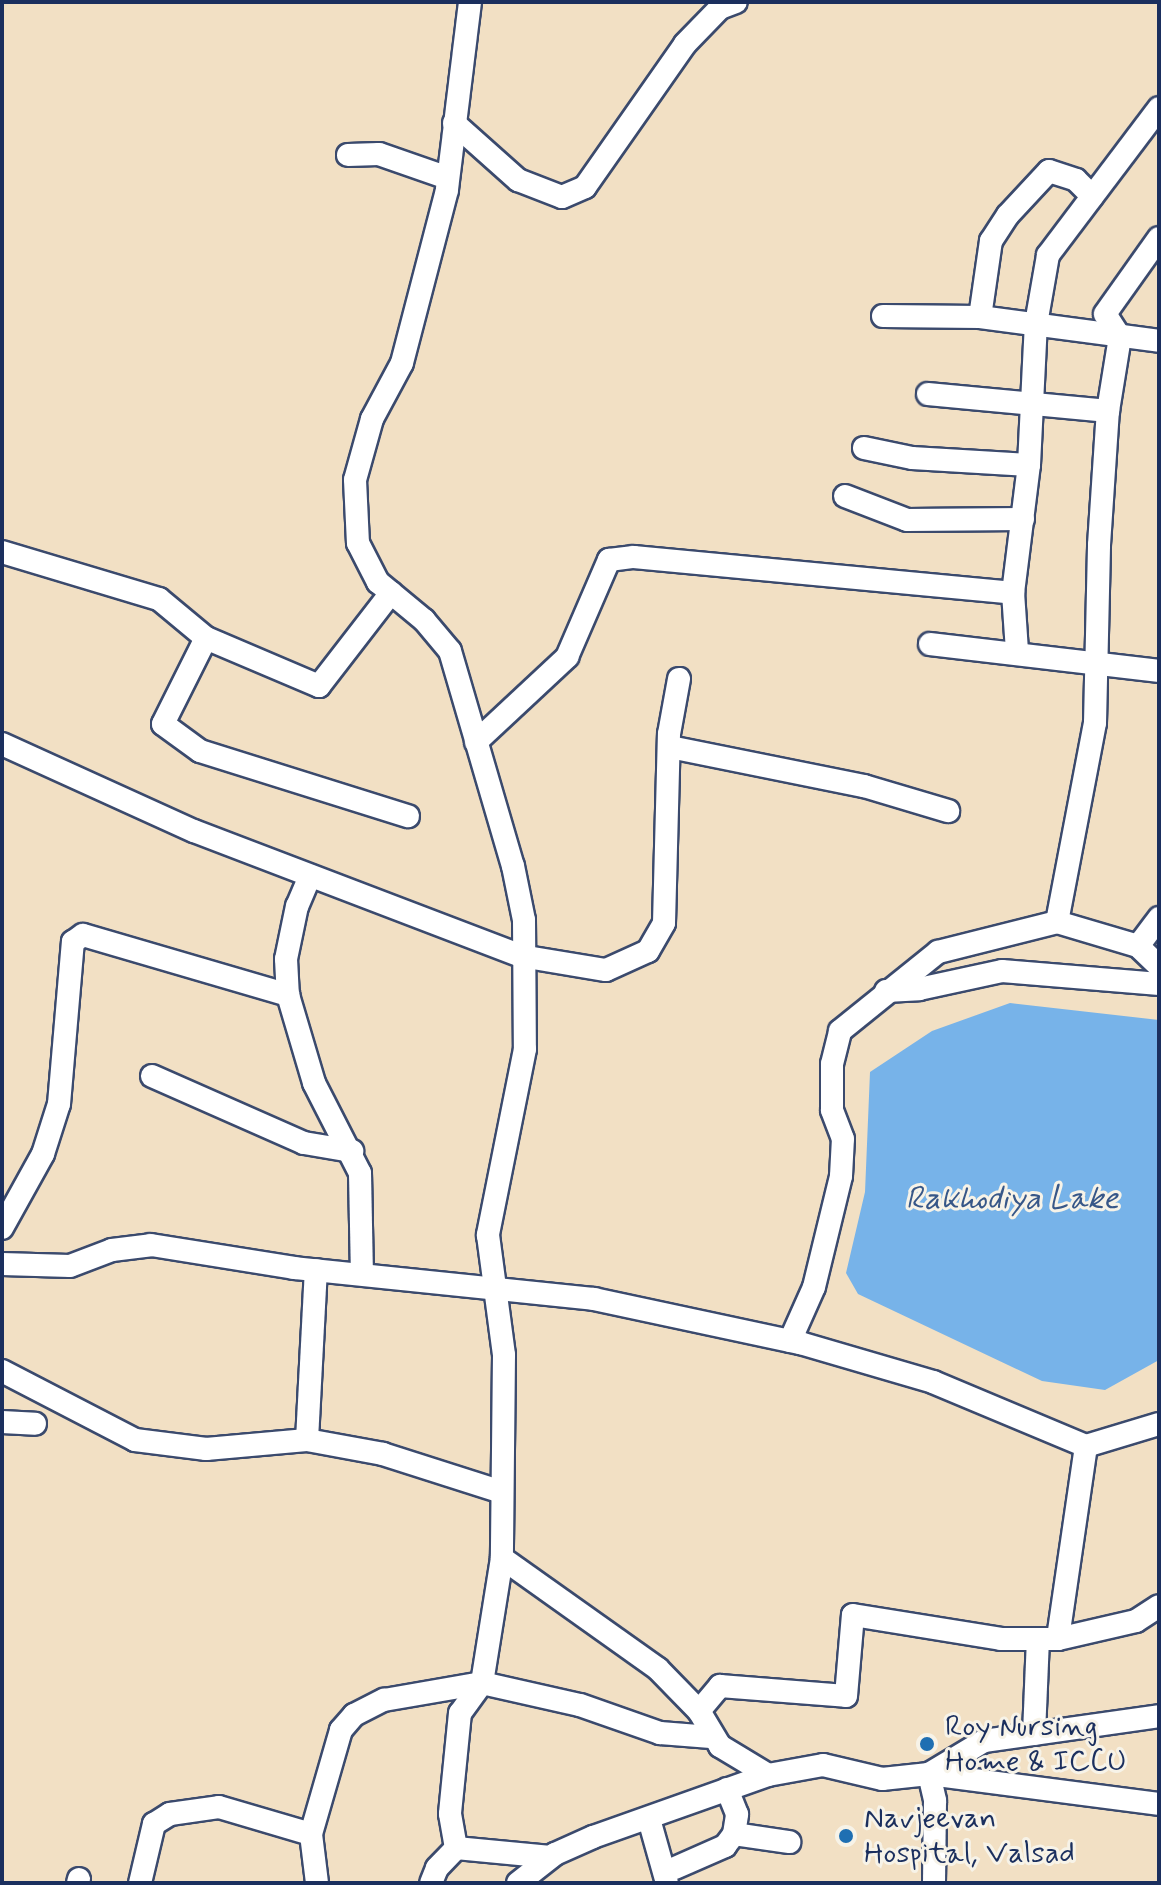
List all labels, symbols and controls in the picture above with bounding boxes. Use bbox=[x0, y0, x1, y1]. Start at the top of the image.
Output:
water label: Rakhodiya Lake bbox=[906, 1180, 1118, 1218]
place label: Roy Nursing Home & ICCU bbox=[945, 1709, 1127, 1780]
marker: Roy Nursing Home & ICCU bbox=[916, 1733, 938, 1755]
place label: Navjeevan Hospital, Valsad bbox=[864, 1801, 1067, 1872]
marker: Navjeevan Hospital, Valsad bbox=[835, 1825, 857, 1847]

